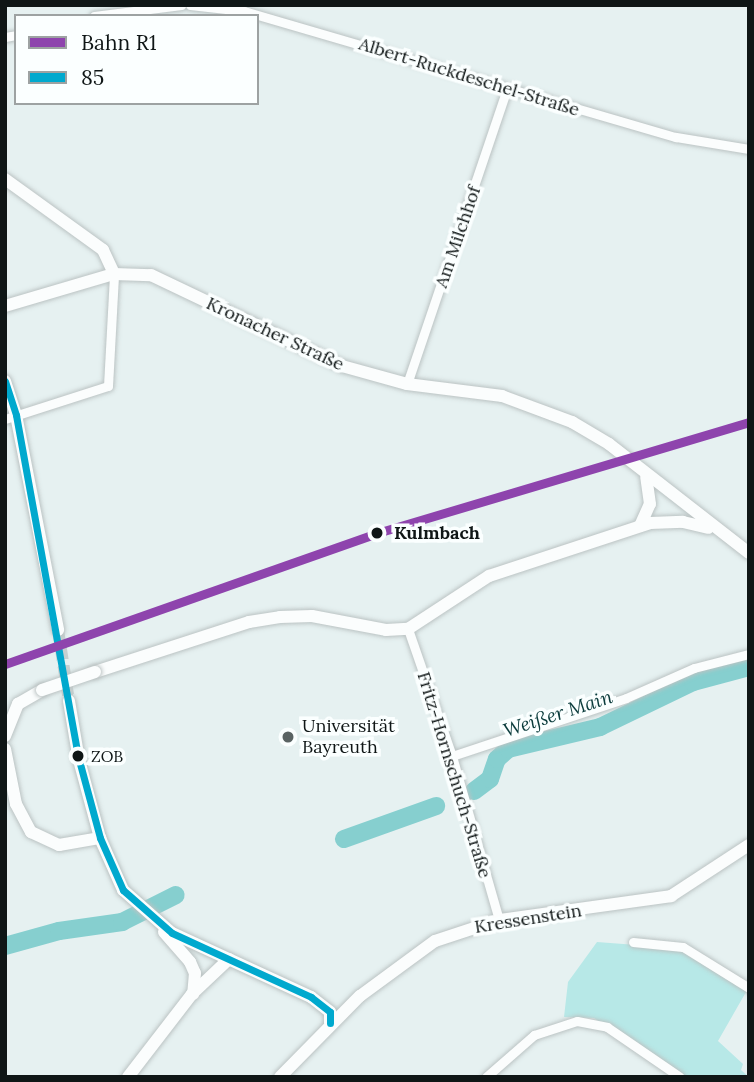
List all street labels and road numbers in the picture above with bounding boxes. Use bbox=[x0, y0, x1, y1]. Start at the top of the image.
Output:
street label: Albert-Ruckdeschel-Straße bbox=[356, 33, 582, 121]
street label: Am Milchhof bbox=[430, 183, 486, 291]
street label: Kronacher Straße bbox=[203, 293, 347, 375]
street label: Fritz-Hornschuch-Straße bbox=[412, 669, 496, 881]
street label: Kressenstein bbox=[473, 900, 583, 938]

